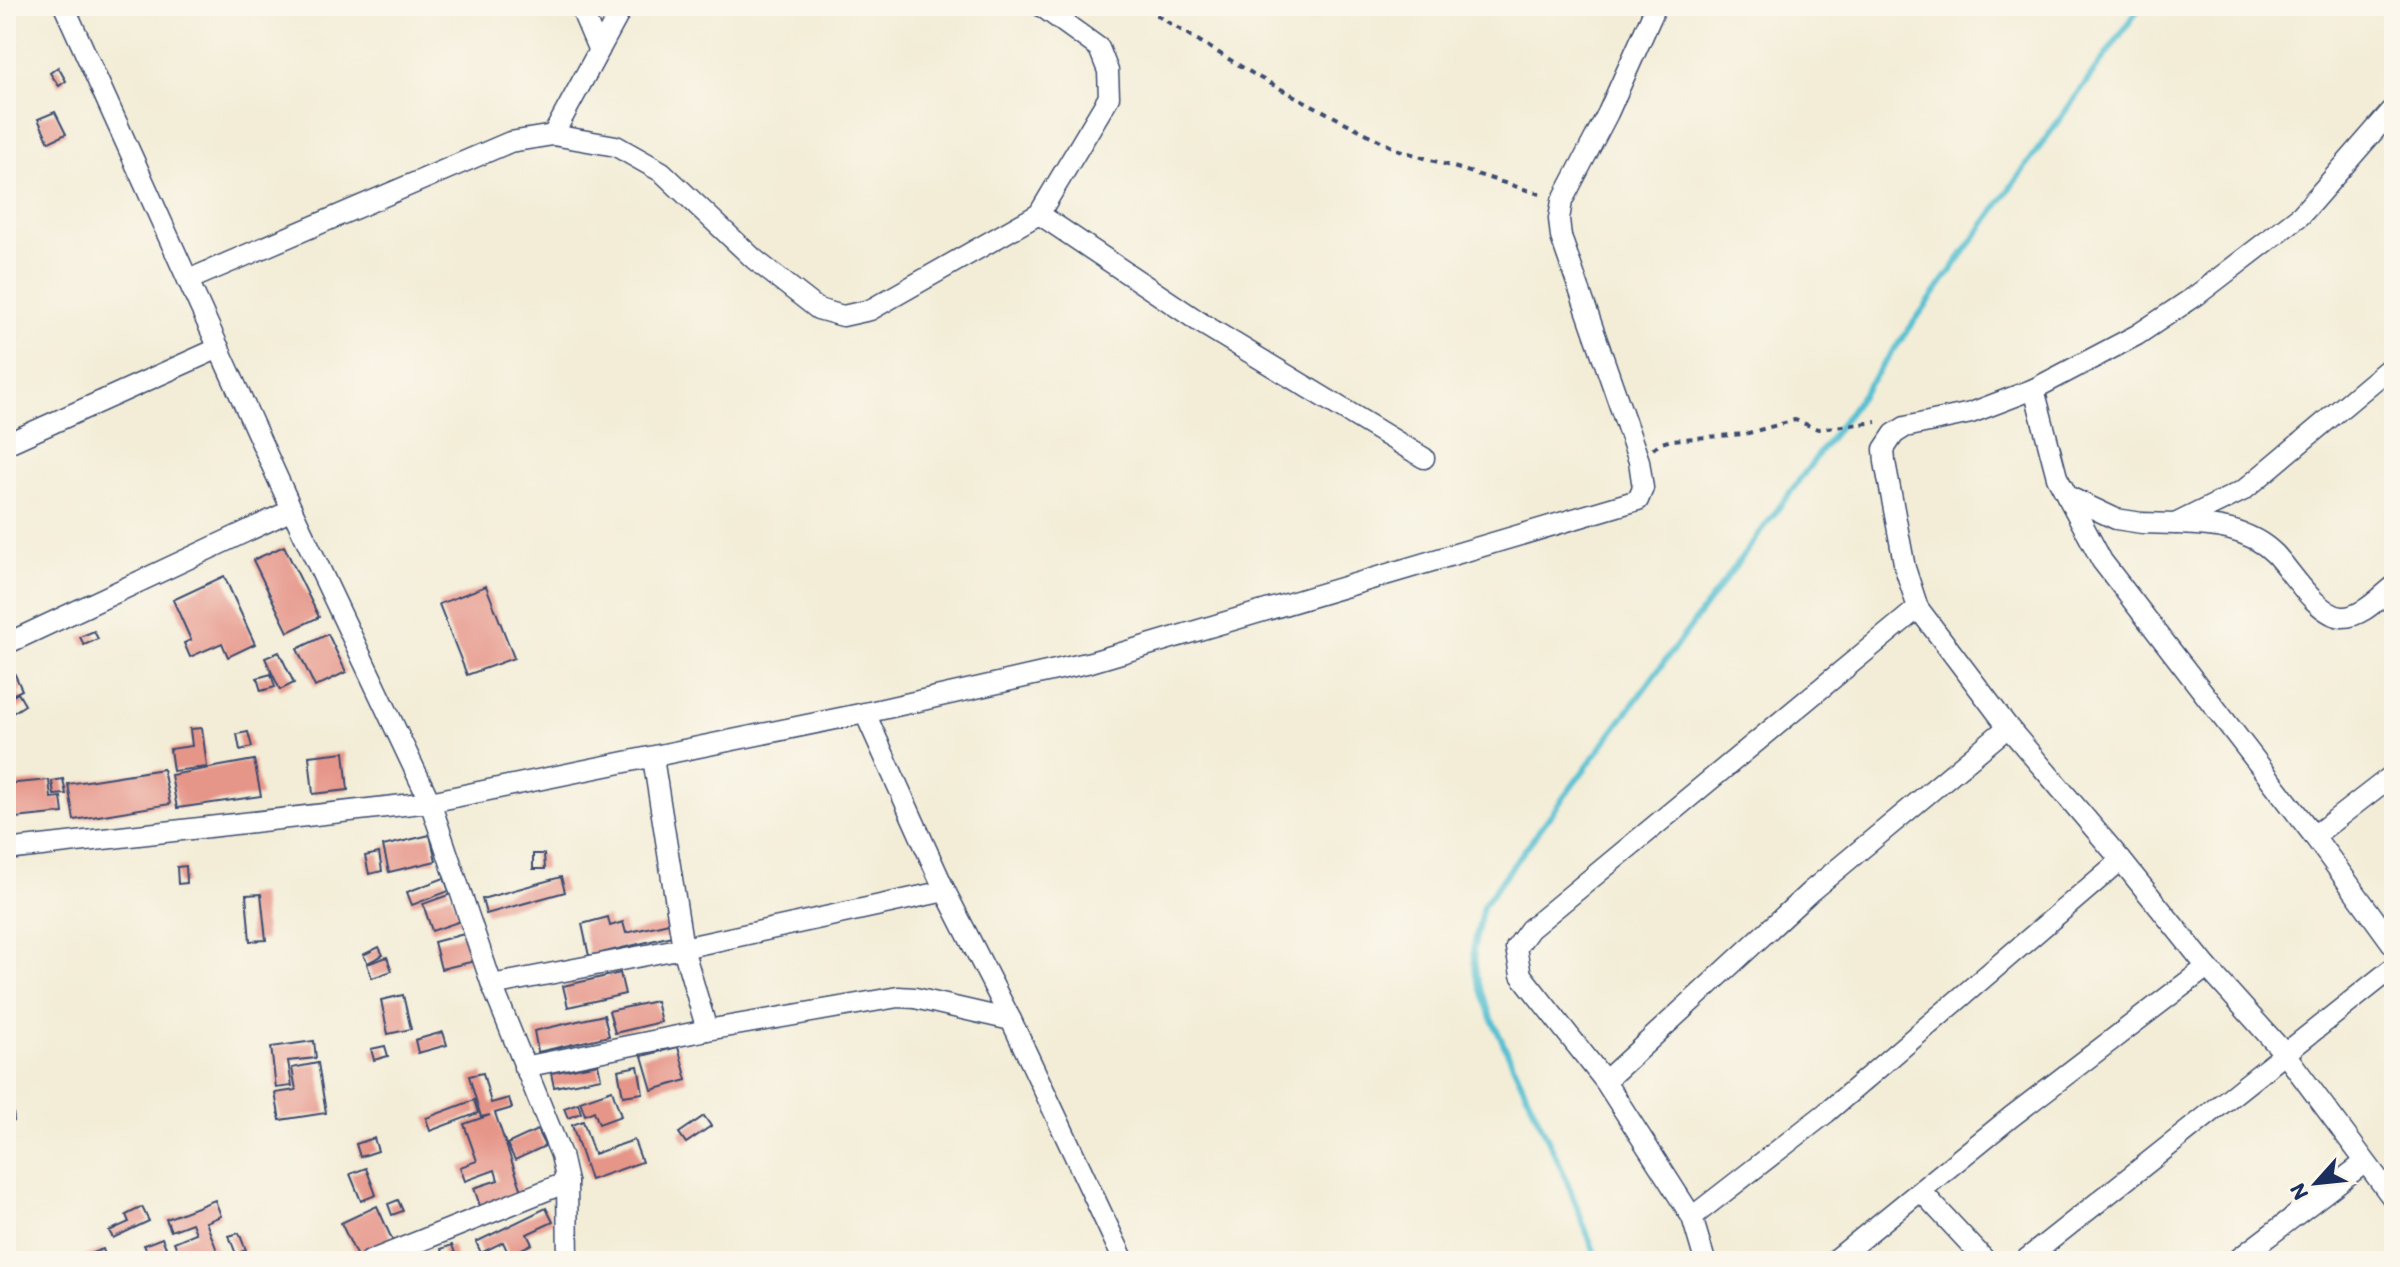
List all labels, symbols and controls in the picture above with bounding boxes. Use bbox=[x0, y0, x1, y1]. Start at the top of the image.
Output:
north arrow bbox=[2276, 1143, 2356, 1223]
text: N bbox=[2283, 1179, 2314, 1205]

